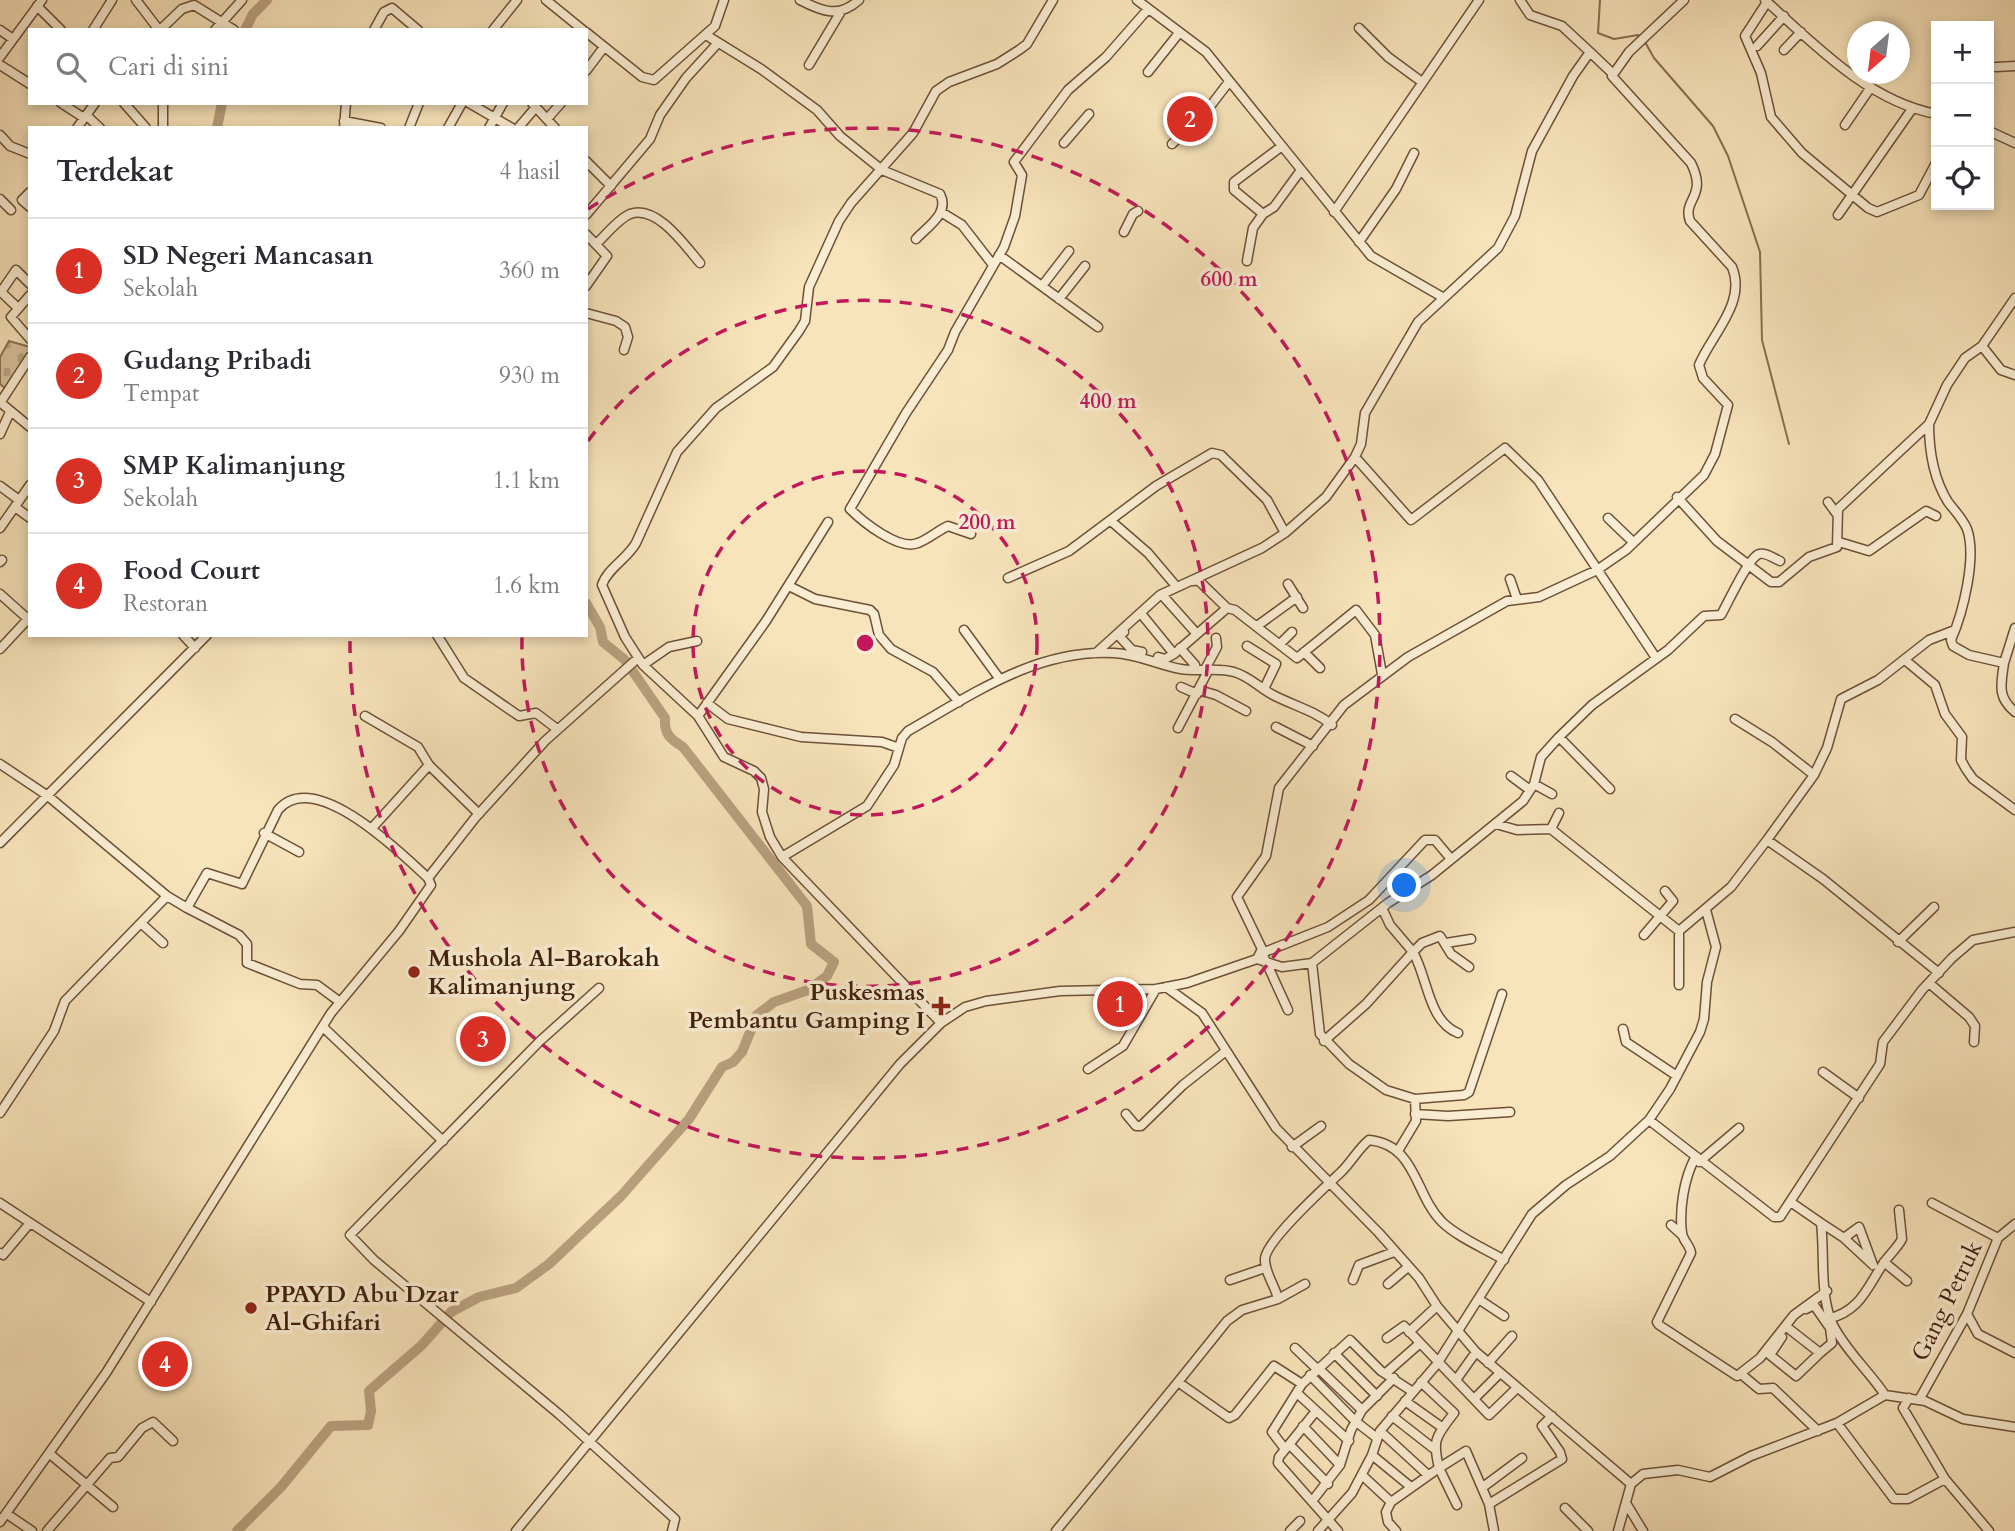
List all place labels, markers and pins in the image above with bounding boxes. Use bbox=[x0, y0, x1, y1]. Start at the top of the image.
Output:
pin: 2 bbox=[1167, 93, 1213, 145]
centre of rings bbox=[853, 631, 877, 655]
place label: Mushola Al-Barokah Kalimanjung bbox=[428, 942, 660, 1003]
marker: Mushola Al-Barokah Kalimanjung bbox=[406, 964, 422, 980]
place label: Puskesmas Pembantu Gamping I bbox=[688, 976, 925, 1037]
pin: 1 bbox=[1097, 978, 1143, 1030]
marker: Puskesmas Pembantu Gamping I bbox=[931, 996, 951, 1016]
pin: 3 bbox=[460, 1013, 506, 1065]
place label: PPAYD Abu Dzar Al-Ghifari bbox=[265, 1278, 459, 1339]
marker: PPAYD Abu Dzar Al-Ghifari bbox=[243, 1300, 259, 1316]
pin: 4 bbox=[142, 1338, 188, 1390]

